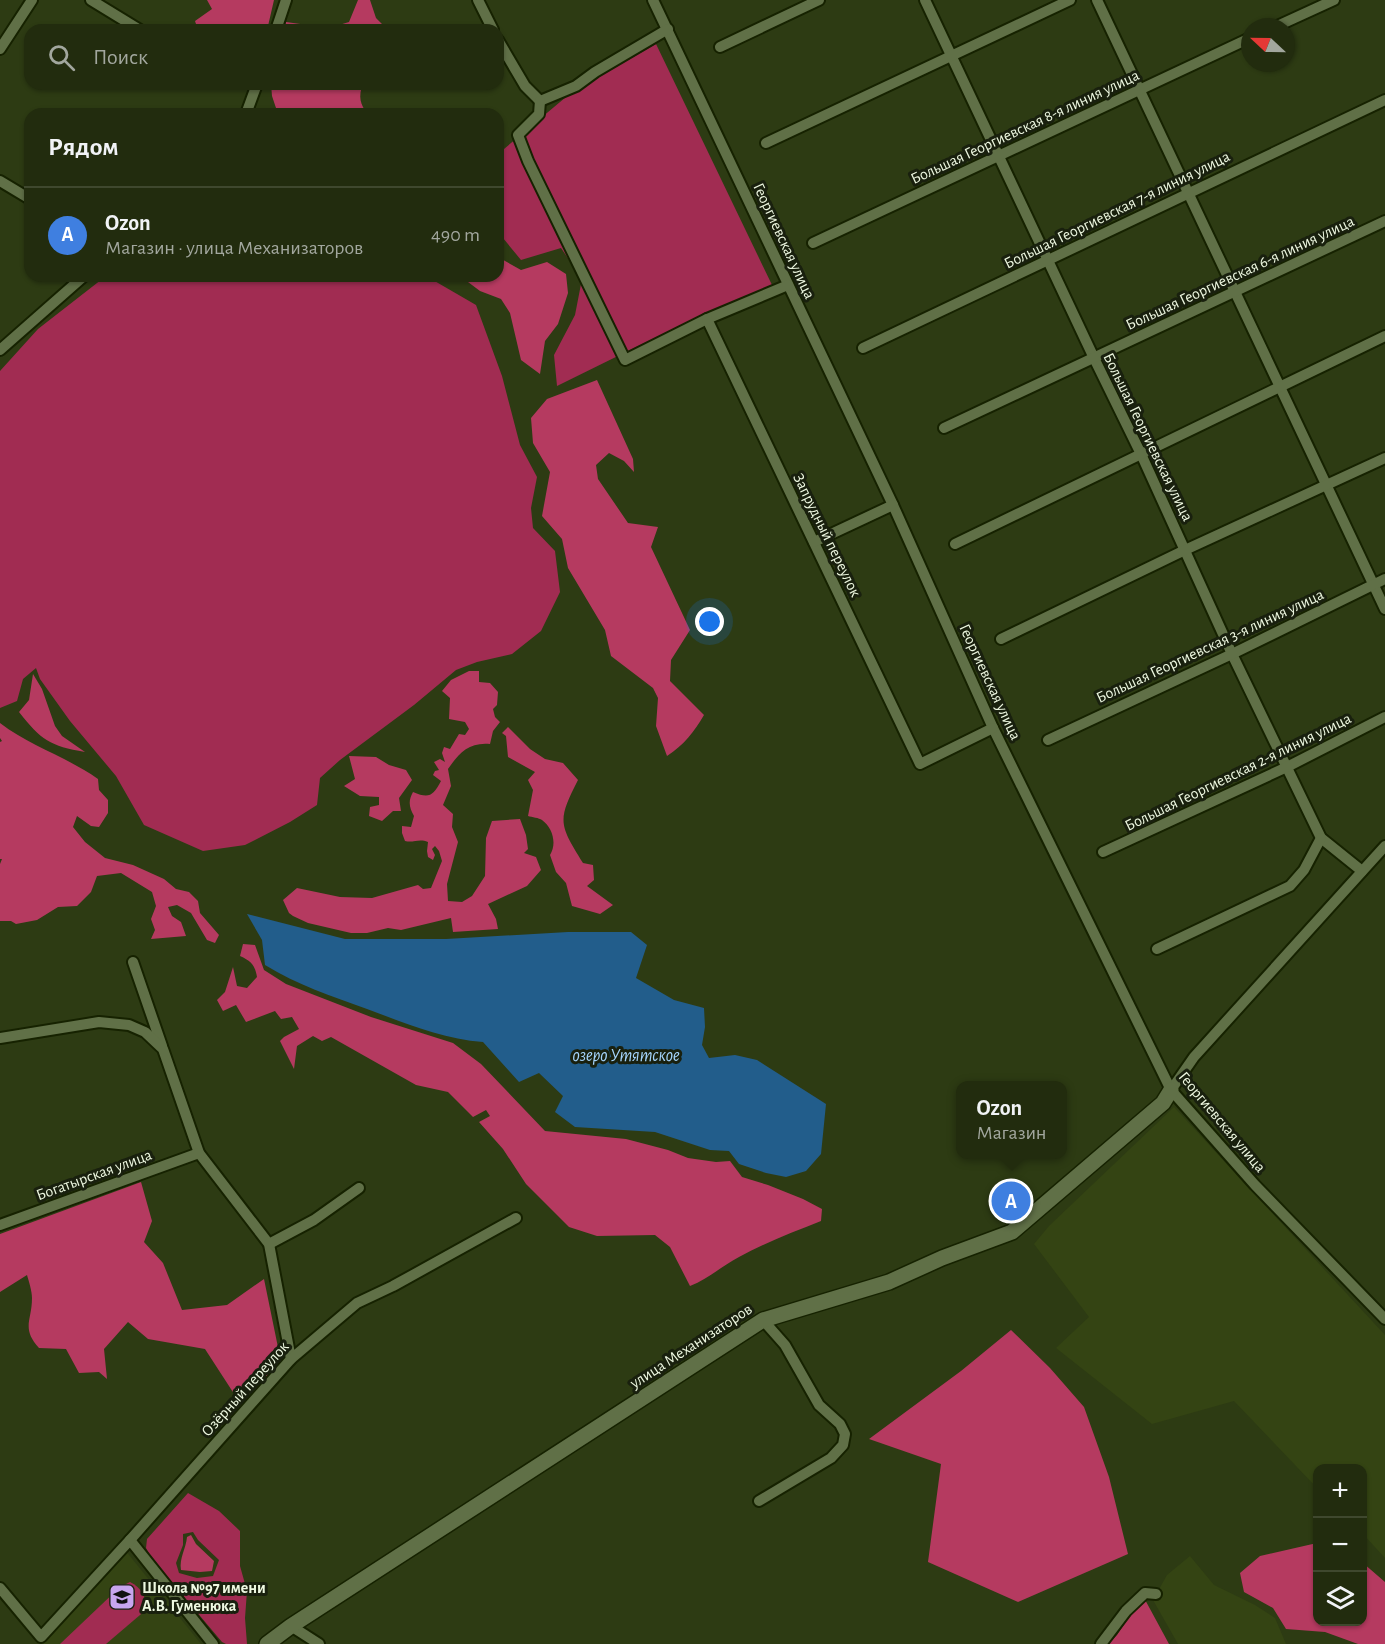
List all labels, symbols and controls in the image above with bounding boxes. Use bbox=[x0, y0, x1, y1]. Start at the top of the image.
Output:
north arrow bbox=[1241, 18, 1295, 72]
search box bbox=[24, 24, 504, 90]
icon: search bbox=[45, 41, 78, 74]
text: Поиск bbox=[93, 46, 148, 68]
street label: Большая Георгиевская 8-я линия улица bbox=[908, 67, 1142, 188]
text: Рядом bbox=[48, 134, 119, 160]
street label: Большая Георгиевская 7-я линия улица bbox=[1002, 148, 1233, 273]
street label: Георгиевская улица bbox=[749, 181, 818, 302]
text: Ozon bbox=[105, 212, 151, 234]
street label: Большая Георгиевская 6-я линия улица bbox=[1123, 213, 1357, 334]
text: A bbox=[62, 225, 74, 245]
text: 490 m bbox=[431, 225, 480, 245]
text: Магазин · улица Механизаторов bbox=[105, 238, 363, 258]
street label: Большая Георгиевская улица bbox=[1099, 350, 1196, 524]
street label: Запрудный переулок bbox=[789, 471, 864, 600]
street label: Большая Георгиевская 3-я линия улица bbox=[1094, 586, 1327, 707]
your location bbox=[695, 607, 724, 636]
street label: Георгиевская улица bbox=[955, 622, 1024, 743]
street label: Большая Георгиевская 2-я линия улица bbox=[1122, 710, 1354, 835]
water label: озеро Утятское bbox=[572, 1047, 680, 1065]
street label: Георгиевская улица bbox=[1175, 1069, 1269, 1176]
popup bbox=[956, 1081, 1067, 1159]
text: Ozon bbox=[976, 1097, 1022, 1119]
text: Магазин bbox=[976, 1123, 1047, 1143]
street label: Богатырская улица bbox=[34, 1147, 154, 1204]
pin: A bbox=[992, 1178, 1030, 1224]
street label: улица Механизаторов bbox=[626, 1301, 755, 1393]
street label: Озёрный переулок bbox=[198, 1338, 293, 1440]
map controls bbox=[1313, 1464, 1367, 1626]
button: + bbox=[1313, 1464, 1367, 1518]
button: − bbox=[1313, 1518, 1367, 1572]
button: layers bbox=[1313, 1572, 1367, 1626]
place label: Школа №97 имени А.В. Гуменюка bbox=[142, 1580, 266, 1615]
school or university icon: Школа №97 имени А.В. Гуменюка bbox=[107, 1582, 137, 1612]

